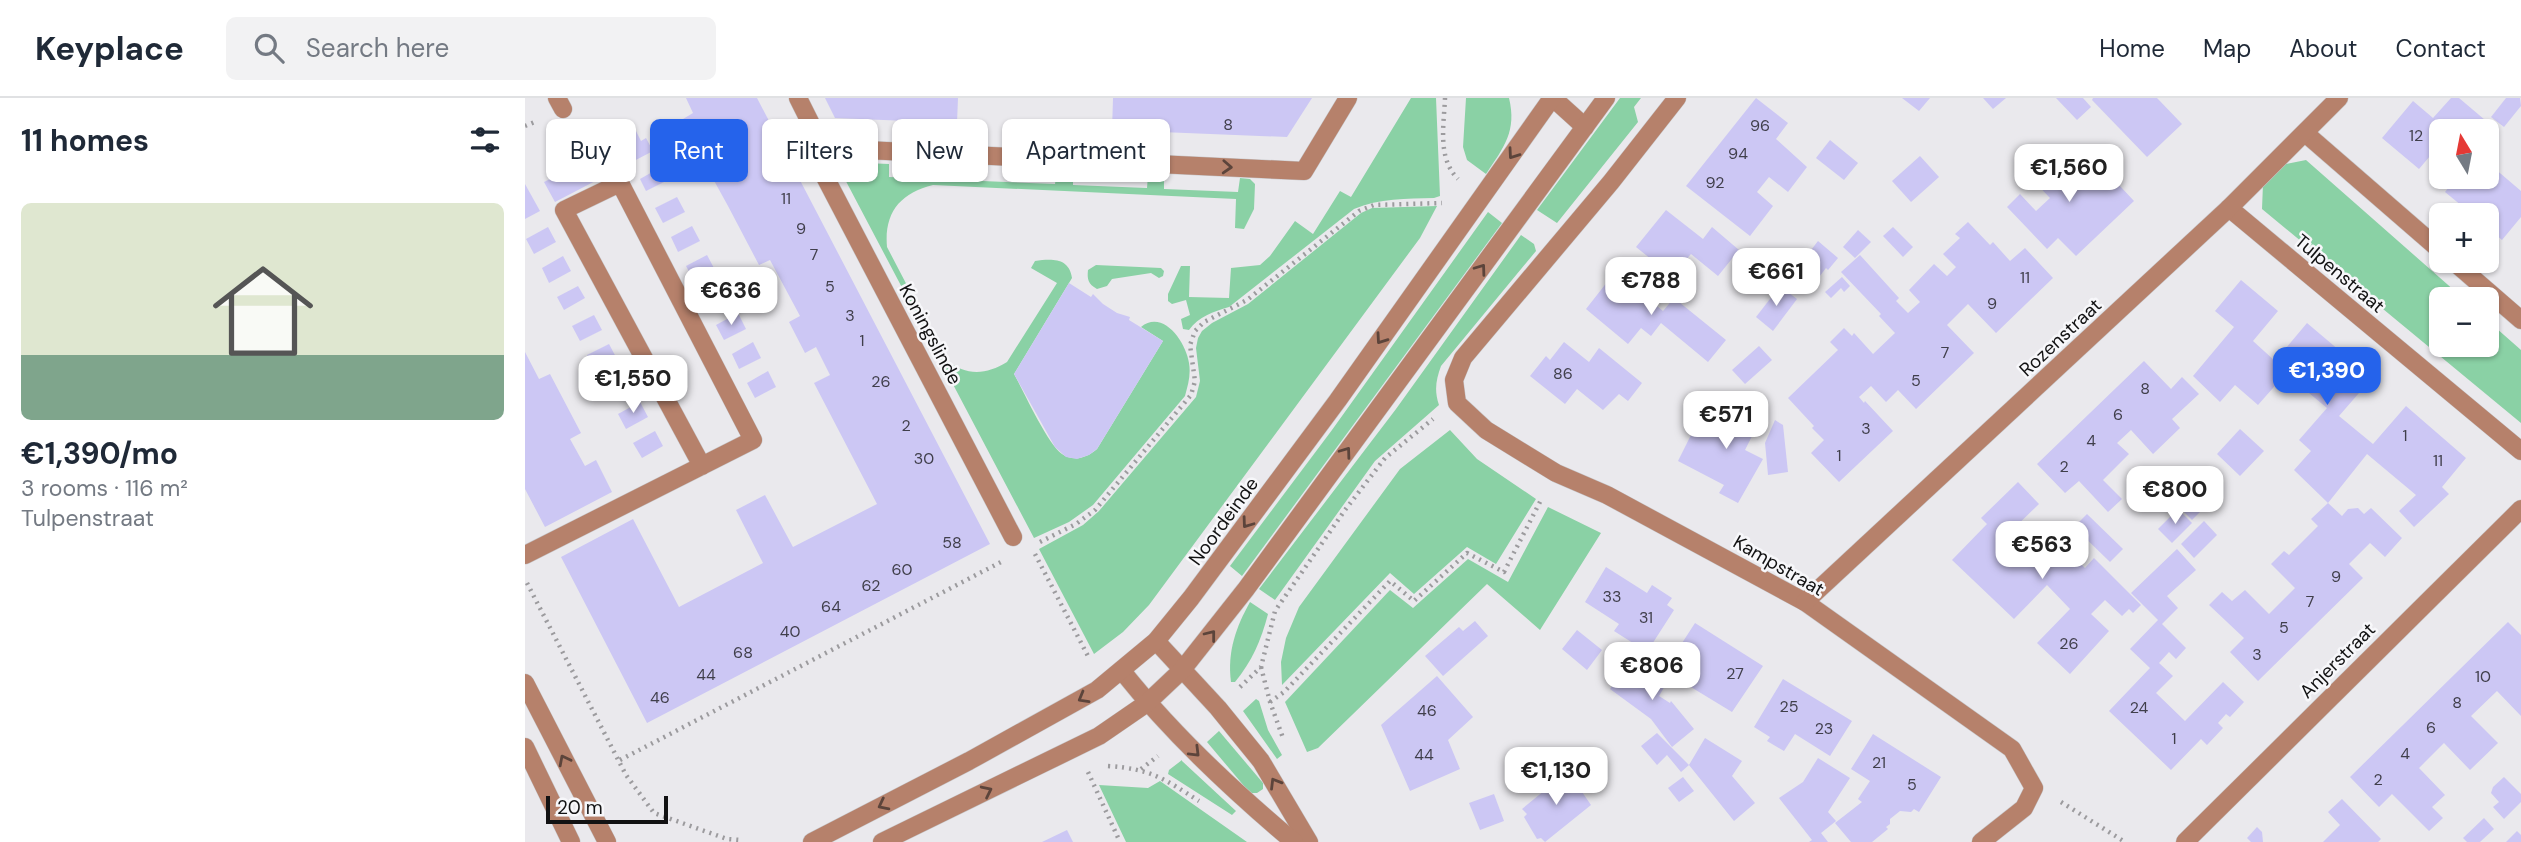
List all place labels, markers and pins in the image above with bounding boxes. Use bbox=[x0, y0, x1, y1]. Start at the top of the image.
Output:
pin: €1,560 bbox=[2012, 144, 2126, 204]
pin: €661 bbox=[1735, 248, 1817, 308]
pin: €788 bbox=[1610, 258, 1692, 317]
pin: €636 bbox=[690, 268, 772, 327]
pin: €1,390 bbox=[2270, 348, 2384, 407]
pin: €1,550 bbox=[576, 356, 690, 415]
pin: €571 bbox=[1685, 392, 1767, 451]
pin: €800 bbox=[2134, 466, 2216, 526]
pin: €563 bbox=[2001, 522, 2083, 581]
pin: €806 bbox=[1611, 642, 1693, 702]
pin: €1,130 bbox=[1499, 748, 1613, 807]

